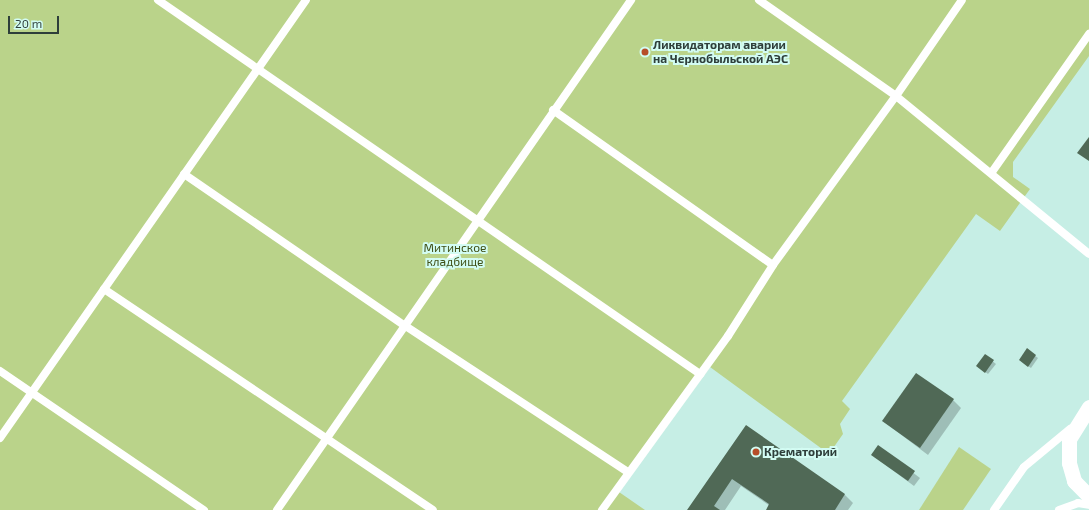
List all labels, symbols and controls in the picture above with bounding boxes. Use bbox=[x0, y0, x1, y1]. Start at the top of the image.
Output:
scale bar bbox=[10, 8, 61, 34]
text: 20 m bbox=[15, 16, 42, 30]
place label: Ликвидаторам аварии на Чернобыльской АЭС bbox=[653, 38, 788, 66]
marker: Ликвидаторам аварии на Чернобыльской АЭС bbox=[640, 47, 650, 57]
park label: Митинское кладбище bbox=[423, 241, 487, 269]
place label: Крематорий bbox=[764, 445, 837, 459]
marker: Крематорий bbox=[751, 447, 761, 457]

